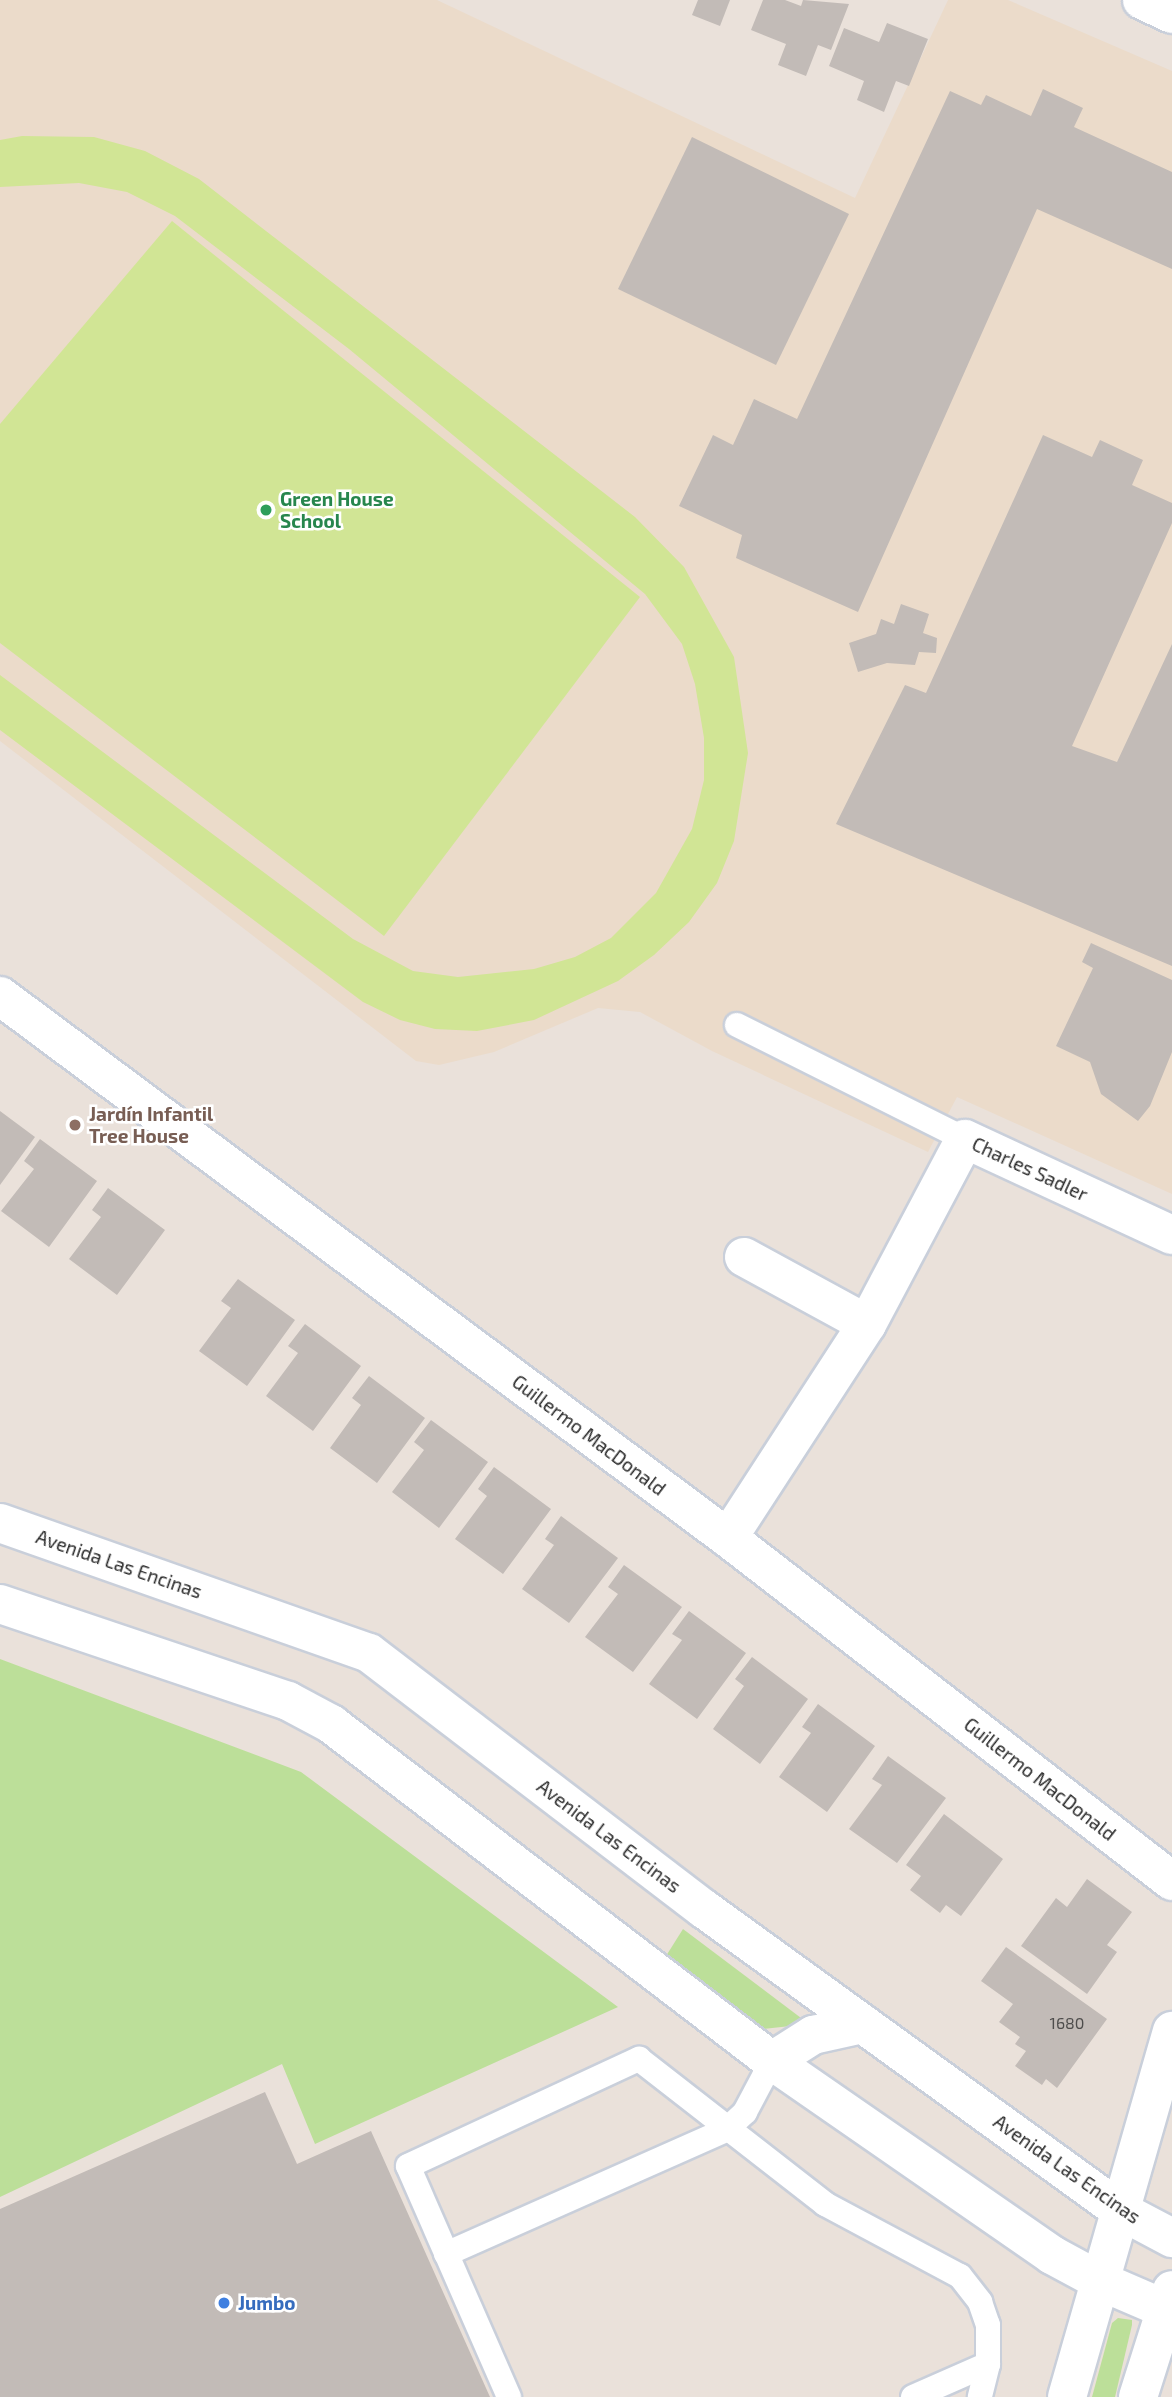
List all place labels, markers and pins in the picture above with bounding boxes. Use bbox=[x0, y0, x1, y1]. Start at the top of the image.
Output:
place label: Green House School bbox=[280, 488, 394, 532]
marker: Green House School bbox=[258, 502, 274, 518]
place label: Jardín Infantil Tree House bbox=[89, 1103, 213, 1147]
marker: Jardín Infantil Tree House bbox=[67, 1117, 83, 1133]
place label: Jumbo bbox=[238, 2292, 296, 2314]
marker: Jumbo bbox=[216, 2295, 232, 2311]

